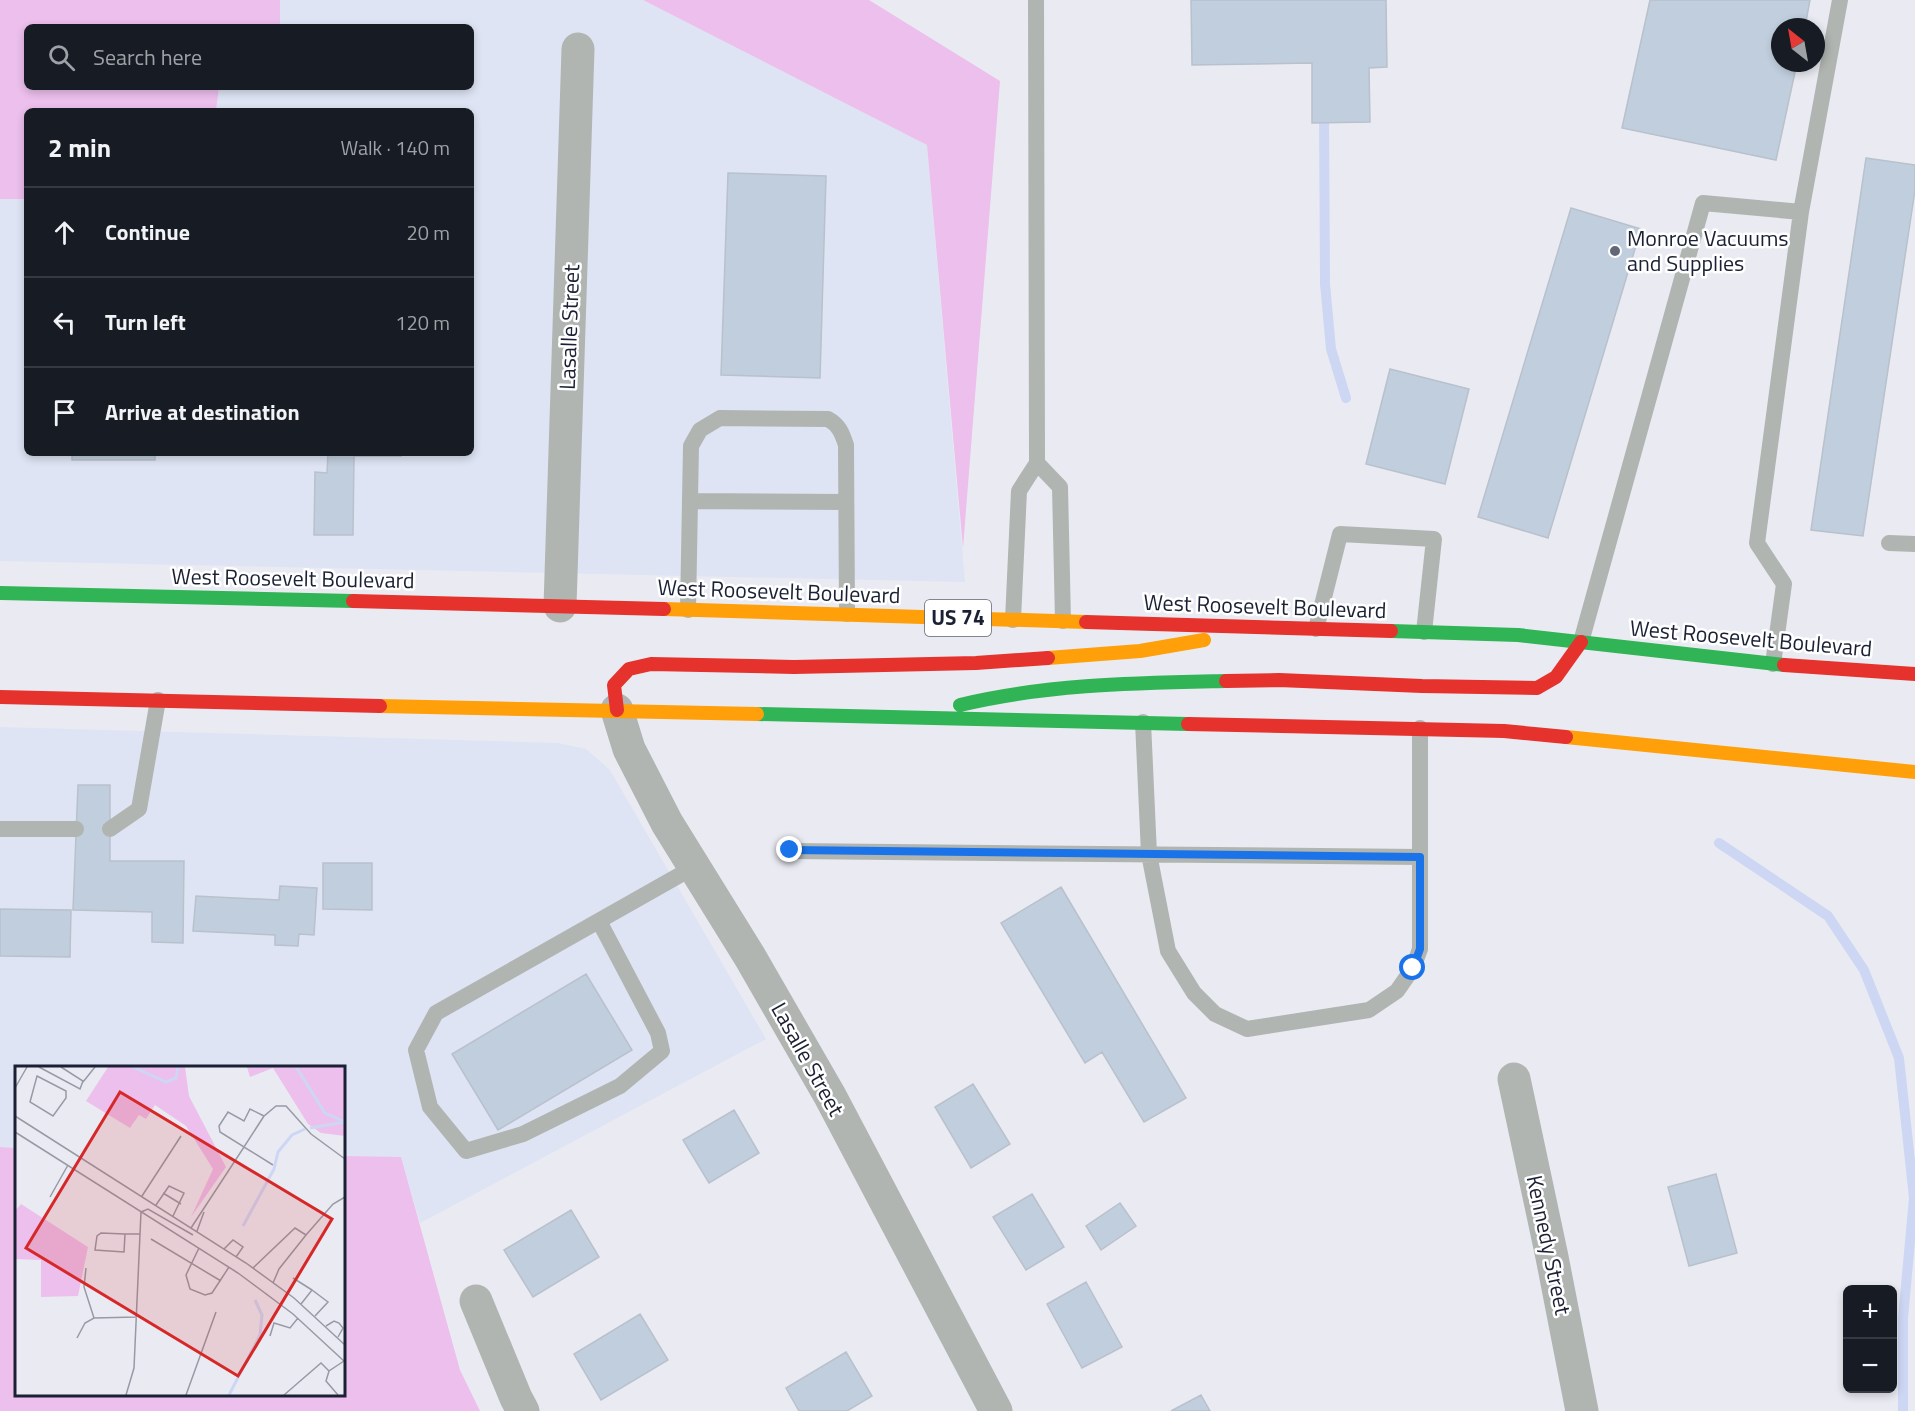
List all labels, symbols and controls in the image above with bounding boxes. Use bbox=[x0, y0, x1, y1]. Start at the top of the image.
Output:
north arrow bbox=[1771, 18, 1825, 72]
search box bbox=[24, 24, 474, 90]
text: Search here bbox=[93, 40, 202, 74]
icon: search bbox=[45, 41, 78, 74]
text: 2 min bbox=[48, 128, 111, 167]
text: Walk · 140 m bbox=[341, 132, 450, 163]
text: Continue bbox=[105, 215, 190, 249]
icon: ahead bbox=[48, 216, 81, 249]
text: 20 m bbox=[406, 217, 450, 248]
place label: Monroe Vacuums and Supplies bbox=[1627, 221, 1789, 280]
marker: Monroe Vacuums and Supplies bbox=[1608, 244, 1622, 258]
street label: Lasalle Street bbox=[550, 263, 588, 390]
text: Turn left bbox=[105, 305, 186, 339]
icon: left bbox=[48, 306, 81, 339]
text: 120 m bbox=[395, 307, 450, 338]
text: Arrive at destination bbox=[105, 395, 300, 429]
icon: arrive bbox=[48, 396, 81, 429]
street label: West Roosevelt Boulevard bbox=[171, 559, 415, 597]
street label: West Roosevelt Boulevard bbox=[657, 570, 901, 612]
street label: West Roosevelt Boulevard bbox=[1143, 585, 1387, 627]
road number: US 74 bbox=[925, 600, 991, 636]
street label: West Roosevelt Boulevard bbox=[1628, 610, 1874, 666]
route end bbox=[776, 836, 802, 862]
route start bbox=[1399, 954, 1425, 980]
street label: Lasalle Street bbox=[763, 996, 853, 1122]
inset map bbox=[15, 1066, 345, 1396]
street label: Kennedy Street bbox=[1518, 1172, 1580, 1318]
map controls bbox=[1843, 1285, 1897, 1393]
button: + bbox=[1843, 1285, 1897, 1339]
button: − bbox=[1843, 1339, 1897, 1393]

